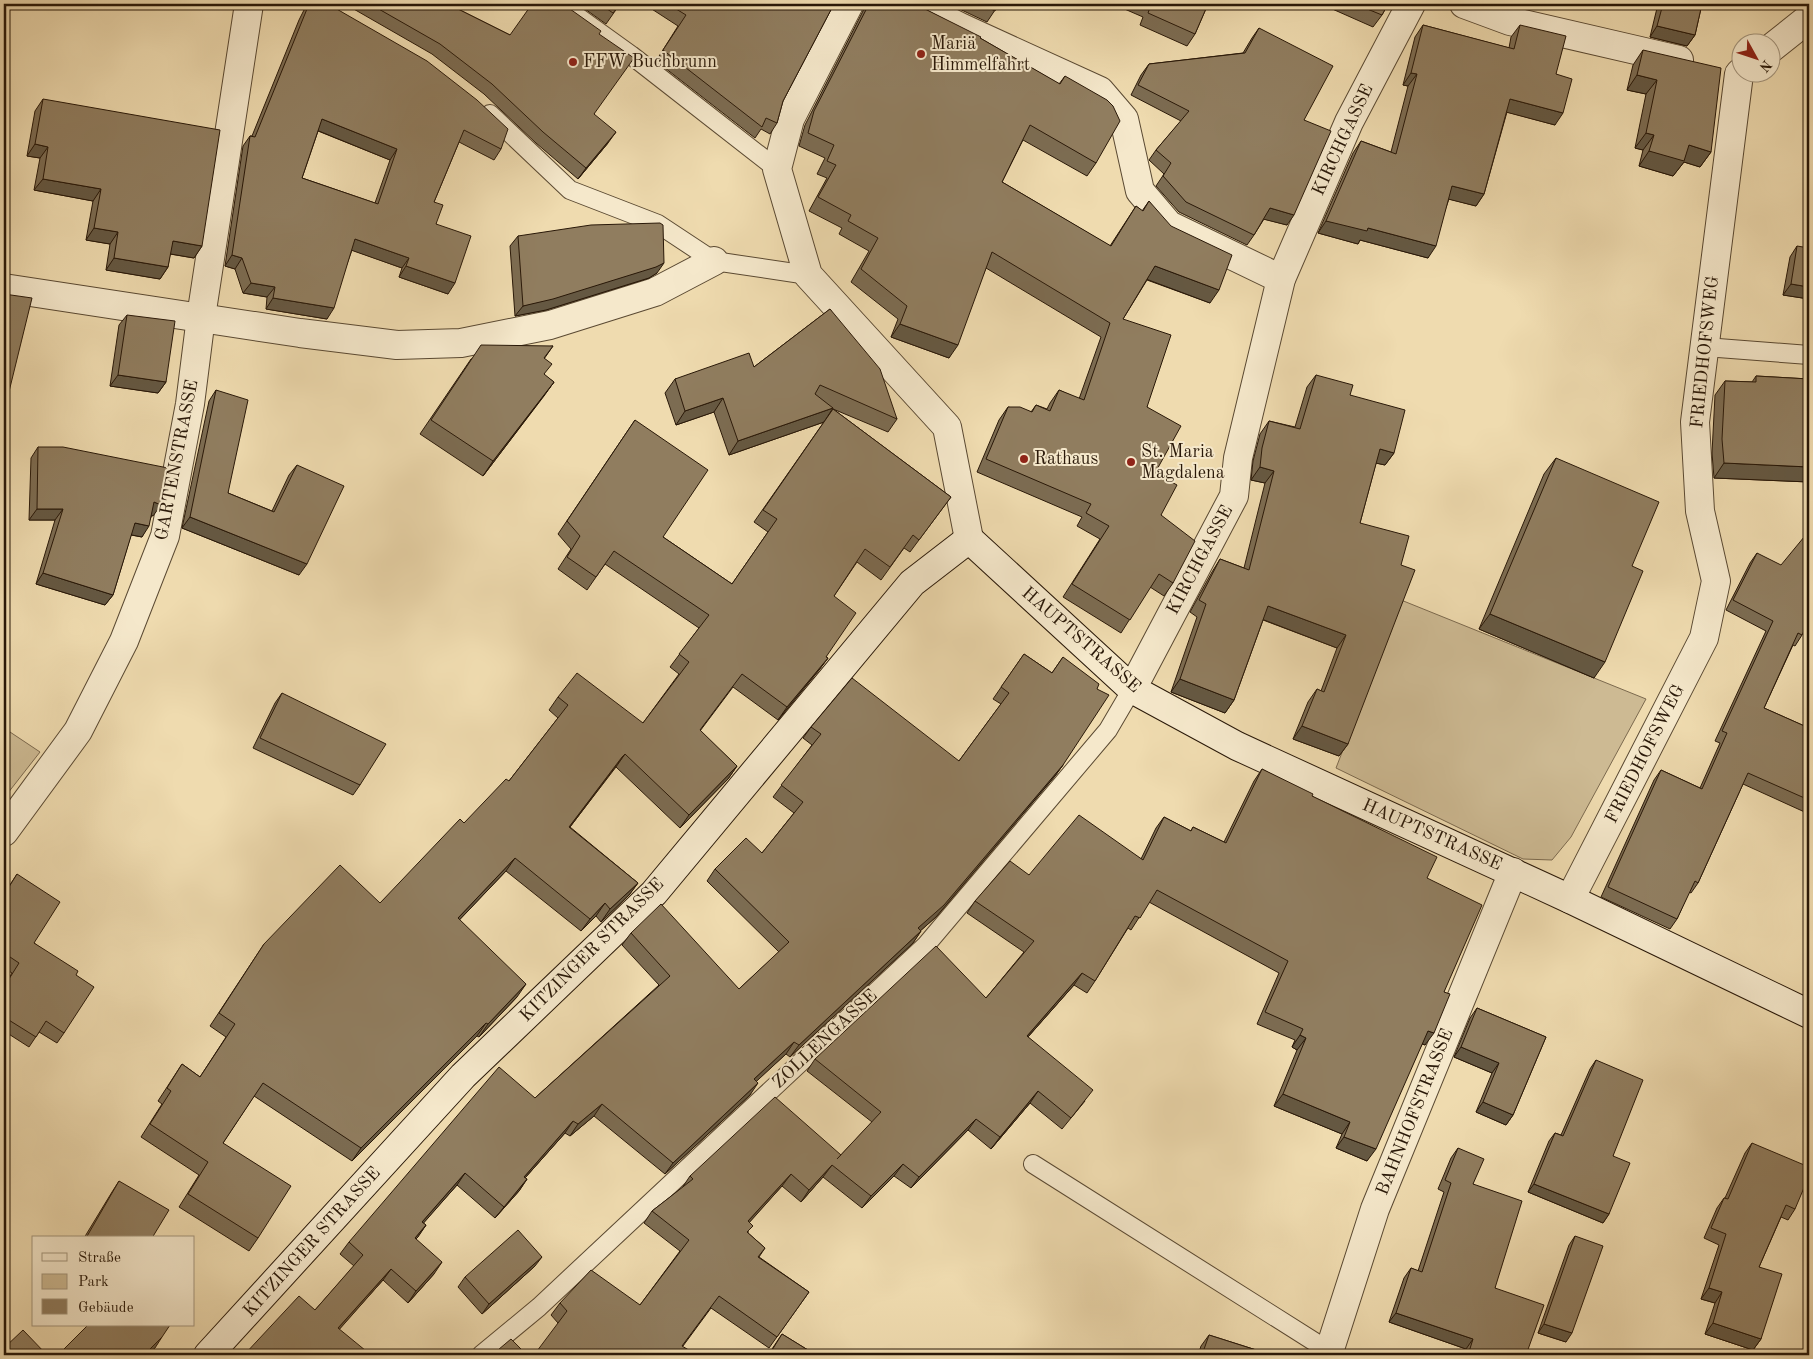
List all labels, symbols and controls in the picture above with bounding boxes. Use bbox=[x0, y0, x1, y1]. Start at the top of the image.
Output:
north arrow bbox=[1730, 32, 1780, 82]
place label: Mariä Himmelfahrt bbox=[931, 35, 1030, 74]
marker: Mariä Himmelfahrt bbox=[915, 48, 927, 60]
place label: FFW Buchbrunn bbox=[583, 53, 717, 71]
marker: FFW Buchbrunn bbox=[567, 56, 579, 68]
text: N bbox=[1756, 57, 1774, 75]
street label: KIRCHGASSE bbox=[1309, 81, 1377, 199]
street label: FRIEDHOFSWEG bbox=[1688, 275, 1722, 429]
street label: GARTENSTRASSE bbox=[153, 378, 201, 542]
place label: St. Maria Magdalena bbox=[1141, 443, 1225, 482]
place label: Rathaus bbox=[1034, 450, 1098, 468]
marker: Rathaus bbox=[1018, 453, 1030, 465]
marker: St. Maria Magdalena bbox=[1125, 456, 1137, 468]
street label: KIRCHGASSE bbox=[1164, 502, 1236, 618]
street label: HAUPTSTRASSE bbox=[1018, 584, 1144, 696]
street label: FRIEDHOFSWEG bbox=[1602, 682, 1688, 826]
street label: HAUPTSTRASSE bbox=[1359, 796, 1505, 874]
street label: KITZINGER STRASSE bbox=[517, 875, 667, 1025]
street label: ZOLLENGASSE bbox=[769, 986, 881, 1092]
street label: BAHNHOFSTRASSE bbox=[1373, 1026, 1457, 1198]
street label: KITZINGER STRASSE bbox=[240, 1164, 384, 1320]
legend bbox=[32, 1236, 195, 1326]
text: Straße bbox=[78, 1251, 121, 1266]
text: Park bbox=[78, 1275, 109, 1290]
text: Gebäude bbox=[78, 1301, 134, 1316]

